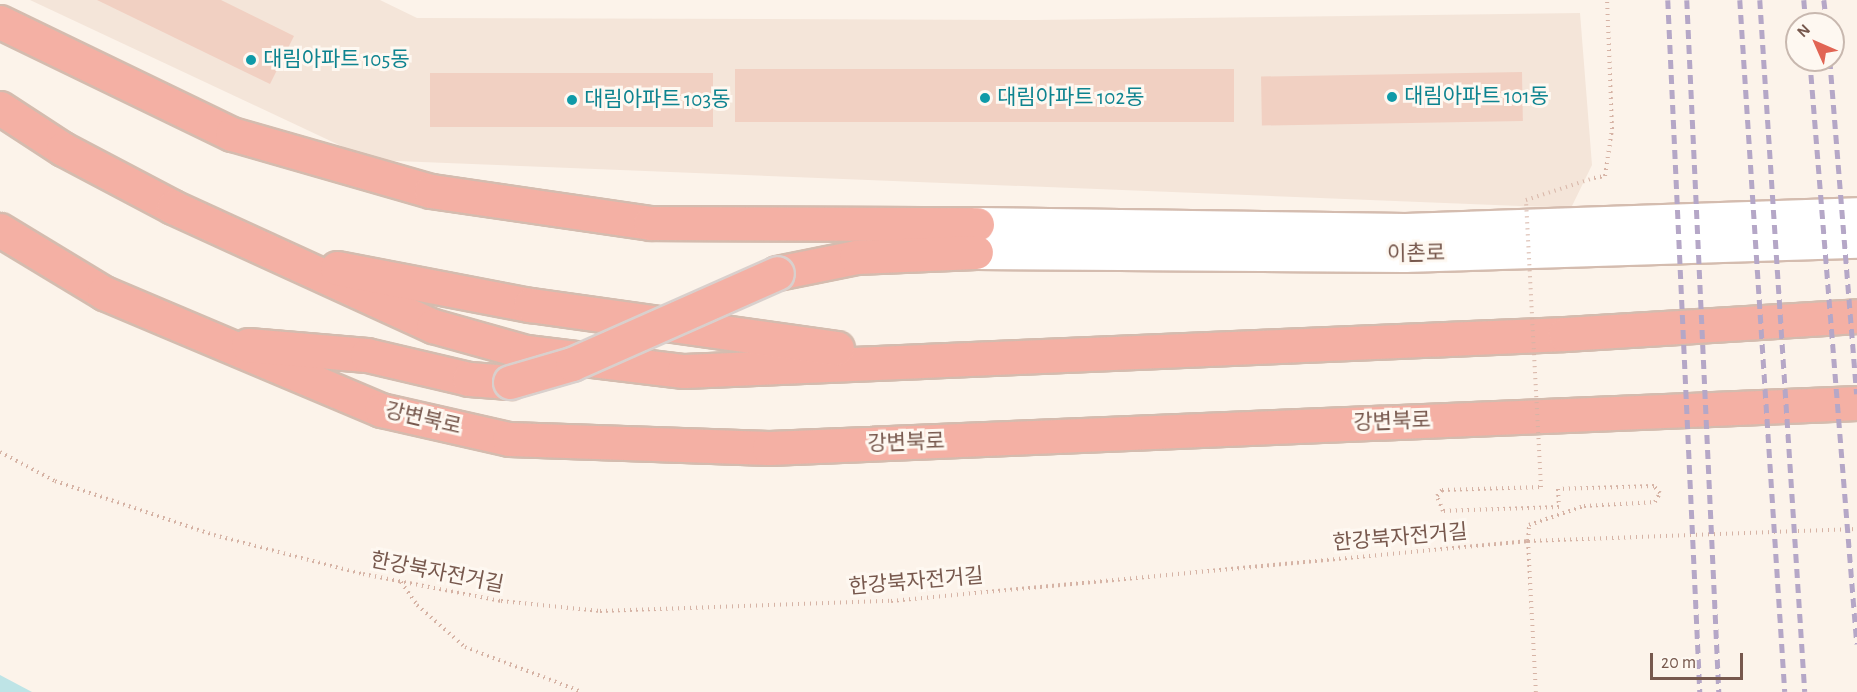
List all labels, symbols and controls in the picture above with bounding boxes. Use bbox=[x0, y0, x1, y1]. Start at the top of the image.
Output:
north arrow bbox=[1785, 12, 1845, 72]
text: N bbox=[1794, 21, 1813, 40]
place label: 대림아파트 105동 bbox=[263, 47, 409, 73]
marker: 대림아파트 105동 bbox=[244, 53, 258, 67]
place label: 대림아파트 101동 bbox=[1404, 84, 1549, 110]
place label: 대림아파트 102동 bbox=[997, 85, 1144, 111]
place label: 대림아파트 103동 bbox=[584, 87, 730, 113]
marker: 대림아파트 101동 bbox=[1385, 90, 1399, 104]
marker: 대림아파트 102동 bbox=[978, 91, 992, 105]
marker: 대림아파트 103동 bbox=[565, 93, 579, 107]
street label: 이촌로 bbox=[1387, 241, 1445, 267]
street label: 강변북로 bbox=[383, 398, 463, 440]
street label: 강변북로 bbox=[1353, 408, 1431, 436]
street label: 강변북로 bbox=[867, 429, 945, 457]
street label: 한강북자전거길 bbox=[1332, 520, 1468, 556]
street label: 한강북자전거길 bbox=[368, 548, 506, 598]
street label: 한강북자전거길 bbox=[848, 564, 984, 600]
scale bar bbox=[1653, 641, 1746, 679]
text: 20 m bbox=[1661, 654, 1696, 672]

